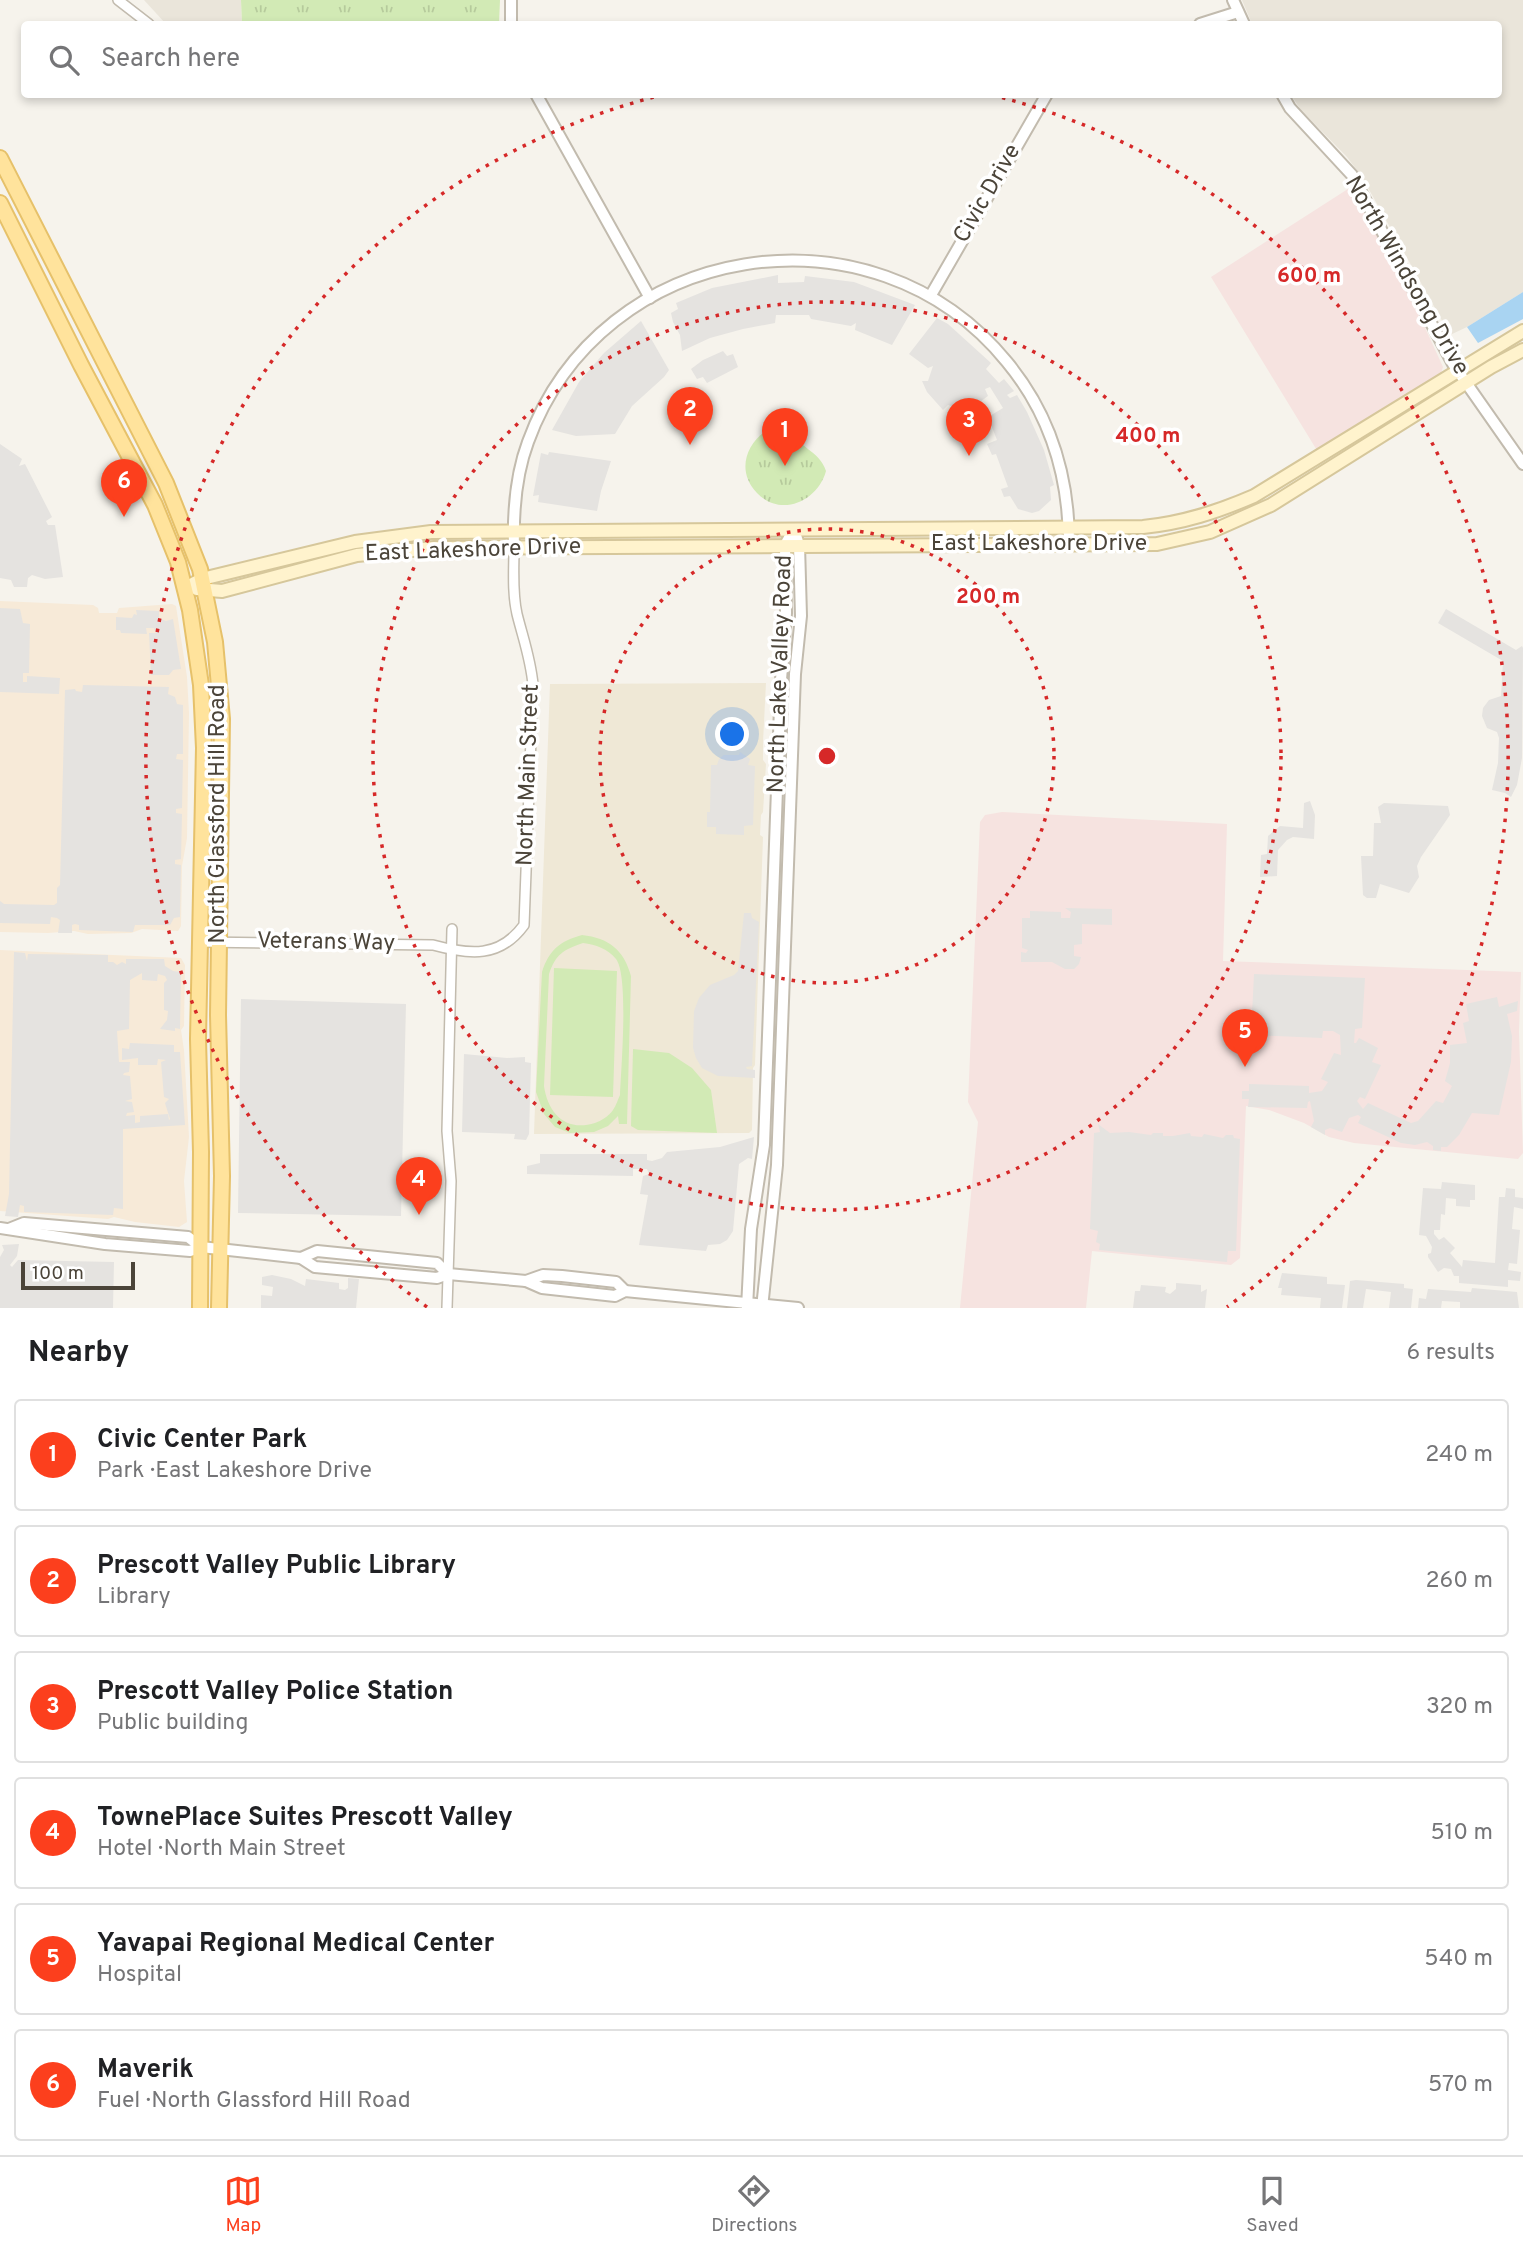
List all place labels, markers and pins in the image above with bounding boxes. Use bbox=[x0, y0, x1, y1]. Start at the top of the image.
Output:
pin: 2 bbox=[667, 387, 713, 445]
pin: 3 bbox=[946, 398, 992, 456]
pin: 1 bbox=[762, 408, 808, 466]
pin: 6 bbox=[101, 459, 147, 517]
centre of rings bbox=[815, 744, 839, 768]
pin: 5 bbox=[1222, 1009, 1268, 1067]
pin: 4 bbox=[396, 1157, 442, 1215]

